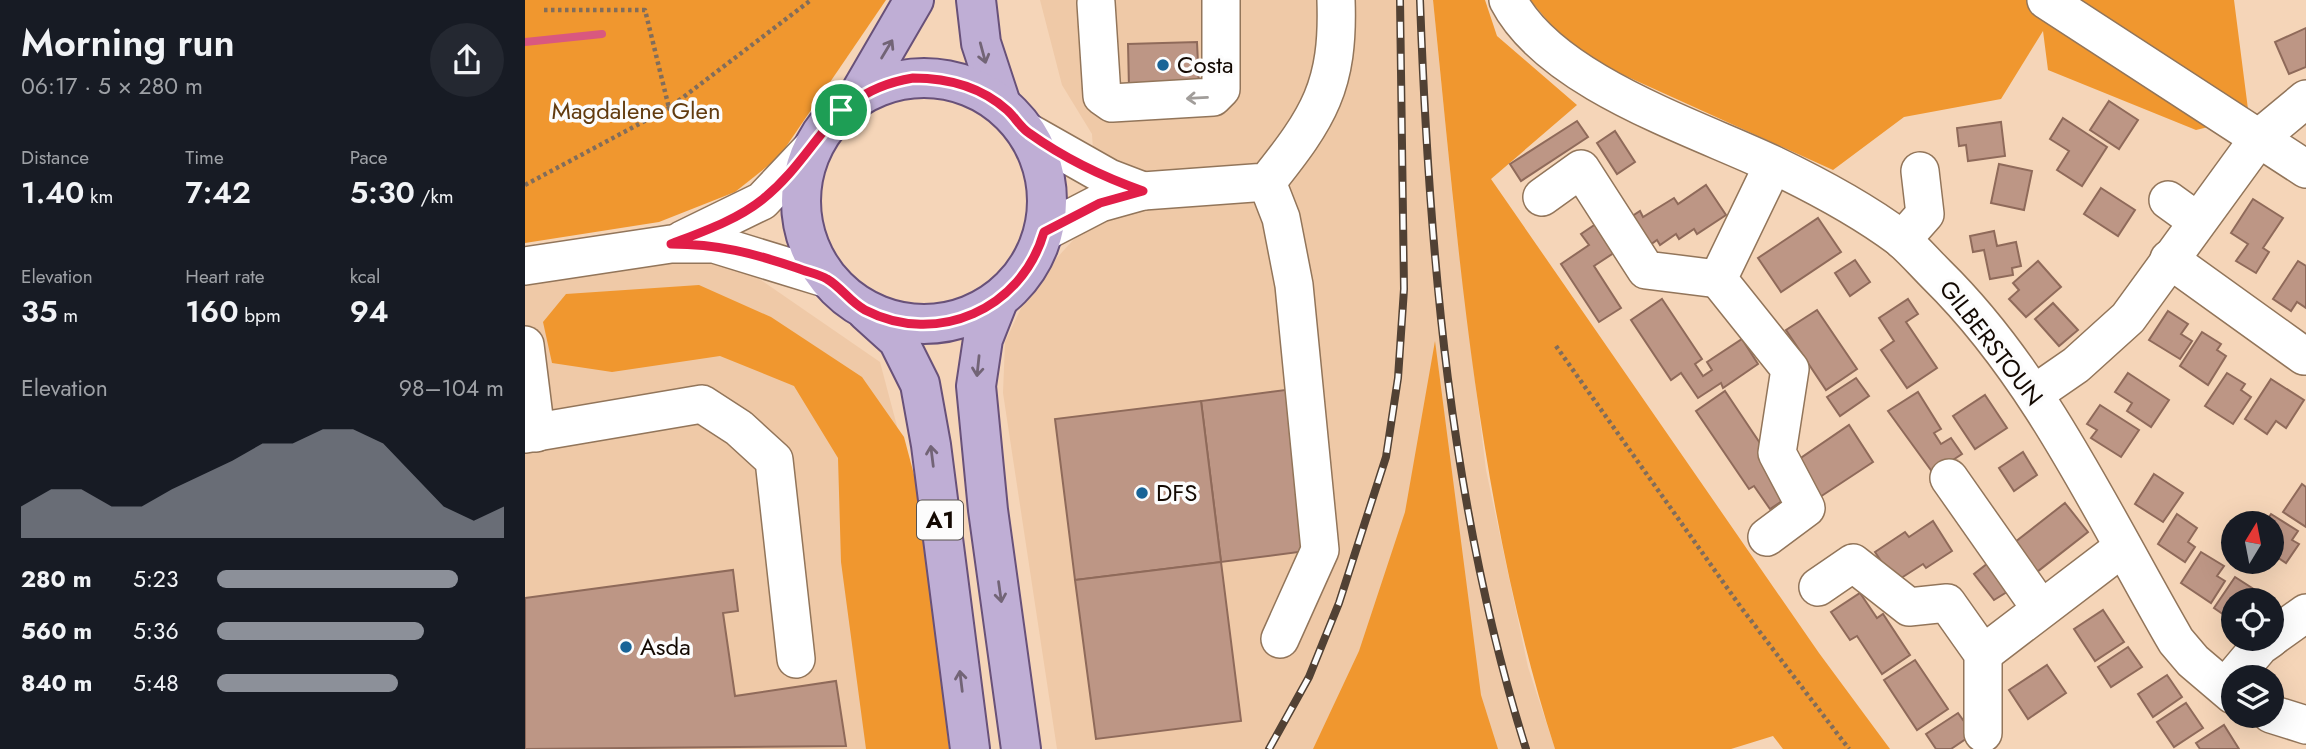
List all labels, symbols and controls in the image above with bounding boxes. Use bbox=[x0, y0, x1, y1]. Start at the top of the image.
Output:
text: Morning run bbox=[21, 15, 235, 70]
button: share bbox=[430, 23, 504, 97]
one-way arrow bbox=[880, 40, 894, 60]
one-way arrow bbox=[978, 42, 991, 64]
place label: Costa bbox=[1177, 47, 1234, 82]
marker: Costa bbox=[1155, 57, 1171, 73]
text: 06:17 · 5 × 280 m bbox=[21, 69, 203, 103]
pin bbox=[811, 80, 871, 140]
icon: arrive bbox=[822, 91, 860, 129]
one-way arrow bbox=[1186, 92, 1208, 105]
park label: Magdalene Glen bbox=[551, 93, 721, 128]
text: Distance bbox=[21, 144, 89, 171]
text: Time bbox=[185, 144, 224, 171]
text: Pace bbox=[350, 144, 388, 171]
text: 1.40 bbox=[21, 171, 84, 214]
text: 7:42 bbox=[185, 171, 251, 214]
text: 5:30 bbox=[350, 171, 415, 214]
text: km bbox=[84, 183, 113, 210]
text: /km bbox=[415, 183, 454, 210]
text: Elevation bbox=[21, 263, 93, 290]
text: Heart rate bbox=[185, 263, 265, 290]
text: kcal bbox=[350, 263, 380, 290]
street label: GILBERSTOUN bbox=[1931, 272, 2052, 413]
text: 35 bbox=[21, 290, 58, 333]
text: 160 bbox=[185, 290, 239, 333]
text: 94 bbox=[350, 290, 389, 333]
text: m bbox=[58, 302, 78, 329]
text: bpm bbox=[239, 302, 281, 329]
one-way arrow bbox=[972, 354, 985, 376]
text: Elevation bbox=[21, 371, 108, 405]
text: 98–104 m bbox=[399, 371, 504, 405]
one-way arrow bbox=[926, 445, 939, 467]
place label: DFS bbox=[1156, 475, 1197, 510]
marker: DFS bbox=[1134, 485, 1150, 501]
road number: A1 bbox=[917, 500, 963, 540]
north arrow bbox=[2221, 511, 2284, 574]
map controls bbox=[2221, 511, 2284, 728]
text: 280 m bbox=[21, 562, 92, 596]
text: 5:23 bbox=[133, 562, 179, 596]
one-way arrow bbox=[993, 580, 1006, 602]
button: locate bbox=[2221, 588, 2284, 651]
text: 560 m bbox=[21, 614, 92, 648]
text: 5:36 bbox=[133, 614, 179, 648]
place label: Asda bbox=[640, 629, 691, 664]
marker: Asda bbox=[618, 639, 634, 655]
button: layers bbox=[2221, 665, 2284, 728]
text: 840 m bbox=[21, 666, 92, 700]
text: 5:48 bbox=[133, 666, 179, 700]
one-way arrow bbox=[954, 670, 967, 693]

